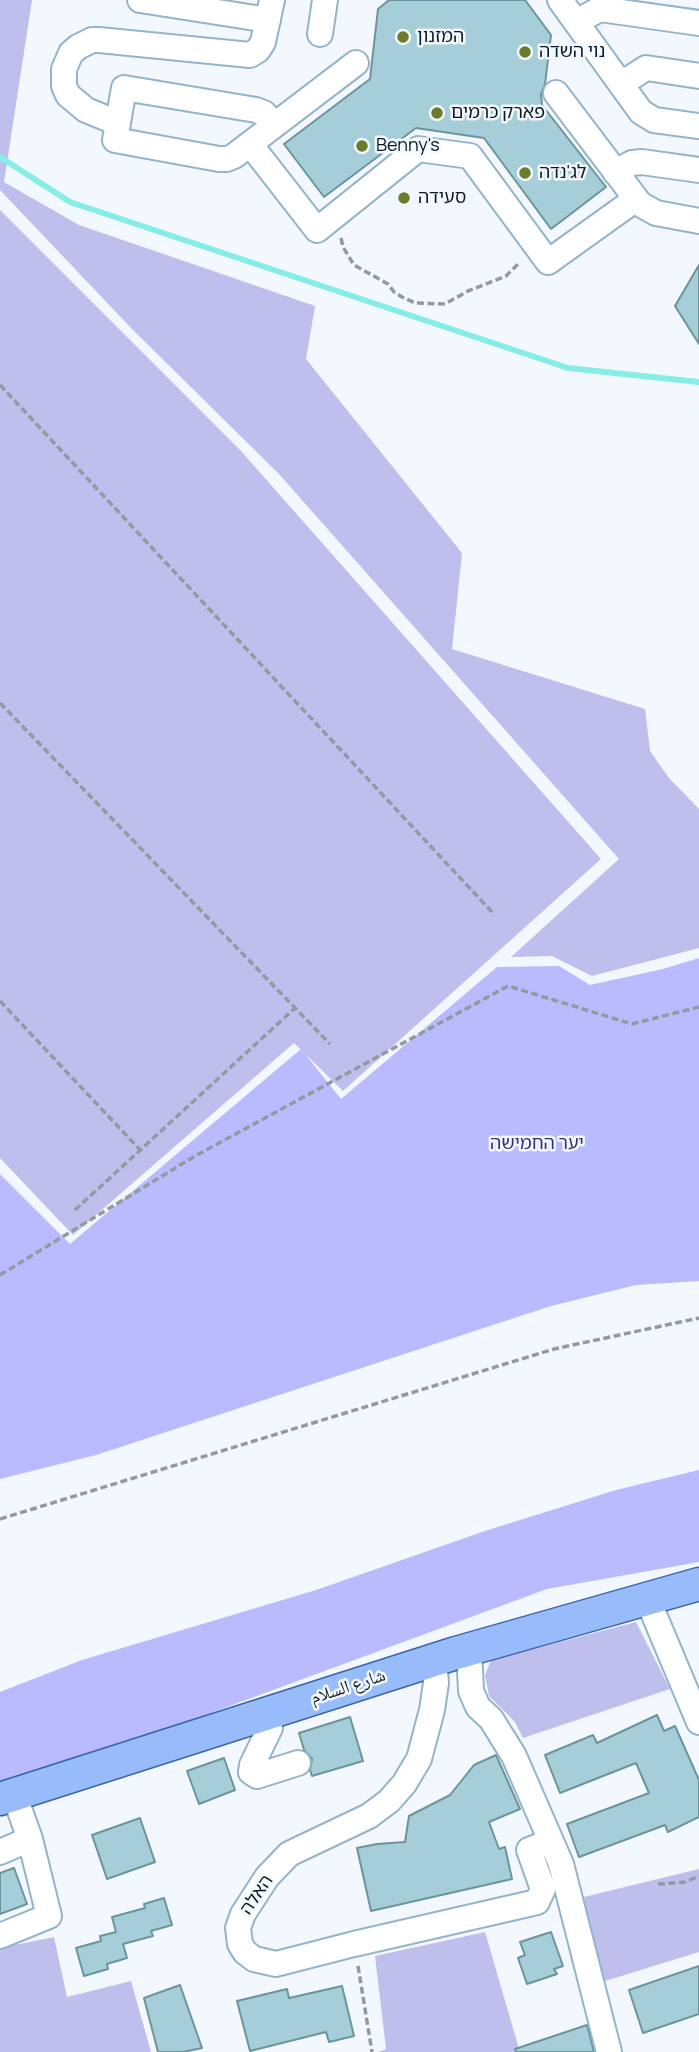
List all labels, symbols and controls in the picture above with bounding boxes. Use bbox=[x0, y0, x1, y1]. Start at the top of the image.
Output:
place label: המזנון bbox=[417, 26, 464, 48]
marker: המזנון bbox=[395, 29, 411, 45]
place label: נוי השדה bbox=[539, 41, 605, 63]
marker: נוי השדה bbox=[517, 44, 533, 60]
place label: פארק כרמים bbox=[451, 102, 545, 124]
marker: פארק כרמים bbox=[429, 105, 445, 121]
place label: Benny's bbox=[376, 135, 440, 157]
marker: Benny's bbox=[354, 138, 370, 154]
place label: לג'נדה bbox=[539, 162, 586, 184]
marker: לג'נדה bbox=[517, 165, 533, 181]
place label: סעידה bbox=[418, 187, 466, 209]
marker: סעידה bbox=[396, 190, 412, 206]
park label: יער החמישה bbox=[490, 1133, 584, 1155]
street label: شارع السلام bbox=[308, 1665, 388, 1709]
street label: האלה bbox=[236, 1871, 278, 1919]

